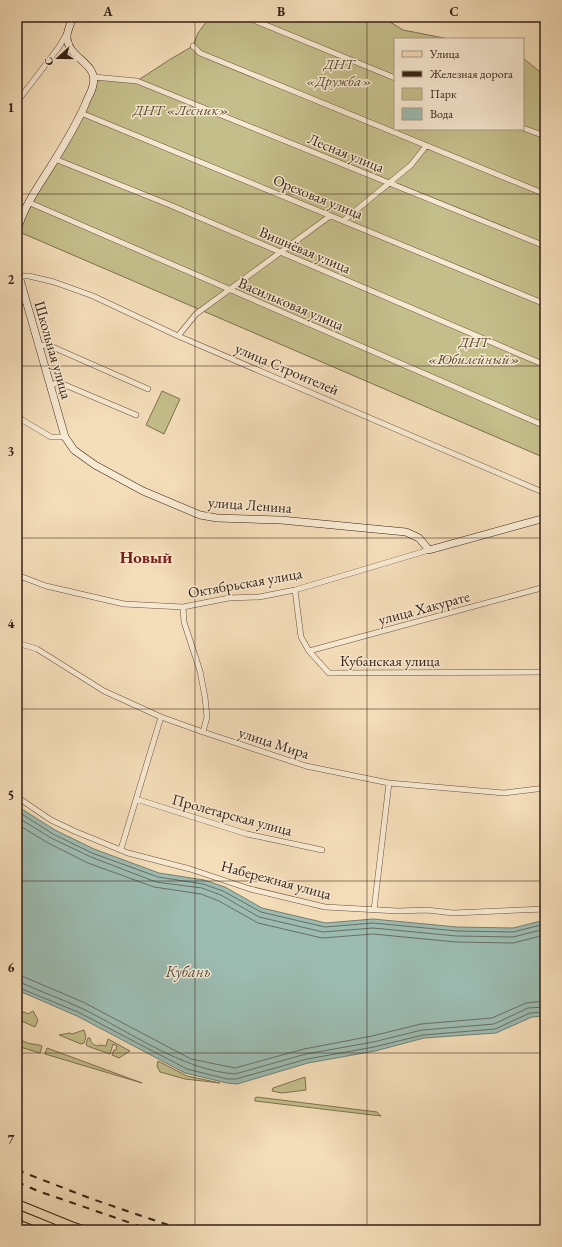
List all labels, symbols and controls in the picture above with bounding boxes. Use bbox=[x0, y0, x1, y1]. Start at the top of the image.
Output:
text: A bbox=[102, 3, 113, 20]
text: B bbox=[277, 3, 285, 20]
text: C bbox=[449, 3, 459, 20]
north arrow bbox=[38, 38, 78, 78]
legend bbox=[394, 38, 524, 130]
text: Улица bbox=[429, 46, 460, 62]
park label: ДНТ «Дружба» bbox=[306, 54, 372, 90]
text: С bbox=[41, 55, 57, 68]
text: Железная дорога bbox=[429, 66, 513, 82]
text: Парк bbox=[430, 86, 457, 102]
text: 1 bbox=[8, 99, 15, 116]
park label: ДНТ «Лесник» bbox=[132, 100, 229, 119]
text: Вода bbox=[430, 106, 453, 122]
street label: Лесная улица bbox=[305, 129, 387, 176]
street label: Ореховая улица bbox=[270, 170, 366, 223]
street label: Вишнёвая улица bbox=[256, 222, 354, 277]
text: 2 bbox=[8, 271, 15, 288]
street label: Васильковая улица bbox=[235, 273, 347, 334]
street label: Школьная улица bbox=[30, 299, 77, 401]
park label: ДНТ «Юбилейный» bbox=[428, 332, 520, 368]
street label: улица Строителей bbox=[232, 338, 342, 399]
text: 3 bbox=[8, 443, 15, 460]
street label: улица Ленина bbox=[207, 492, 293, 517]
district label: Новый bbox=[120, 546, 172, 568]
street label: Октябрьская улица bbox=[186, 563, 303, 602]
street label: улица Хакурате bbox=[376, 586, 472, 629]
text: 4 bbox=[8, 615, 15, 632]
street label: Кубанская улица bbox=[340, 651, 440, 670]
street label: улица Мира bbox=[237, 722, 312, 763]
text: 5 bbox=[8, 787, 14, 804]
street label: Пролетарская улица bbox=[170, 789, 294, 840]
street label: Набережная улица bbox=[219, 856, 333, 903]
text: 6 bbox=[8, 959, 15, 976]
water label: Кубань bbox=[164, 961, 211, 982]
text: 7 bbox=[8, 1131, 15, 1148]

